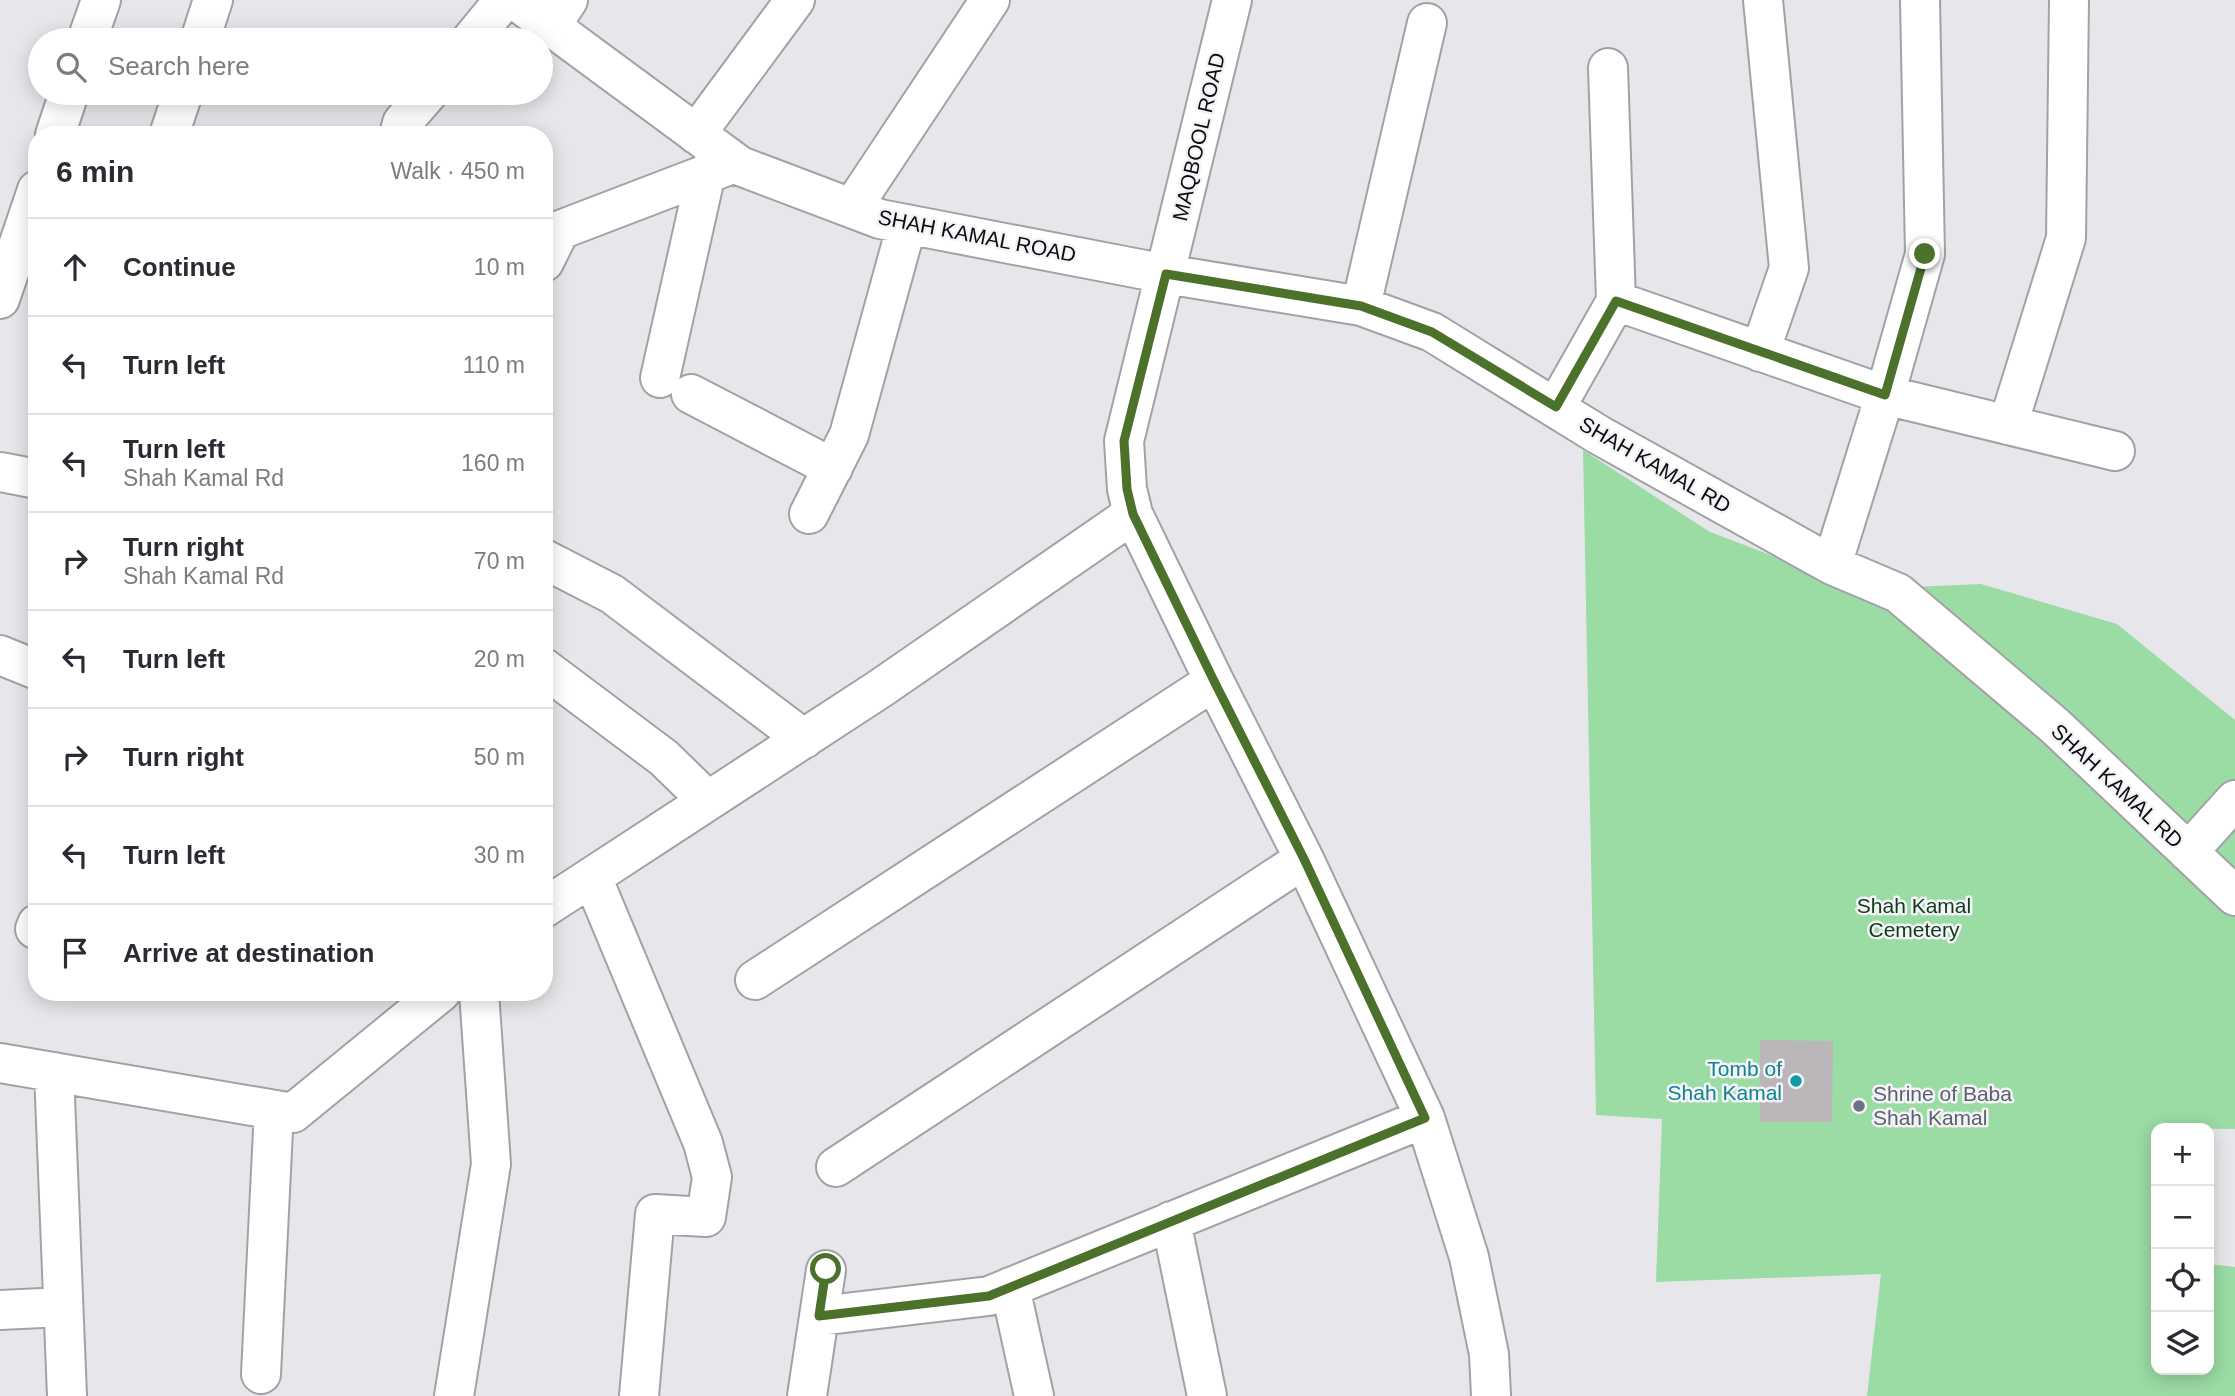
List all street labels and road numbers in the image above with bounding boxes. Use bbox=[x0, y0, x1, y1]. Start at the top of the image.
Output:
street label: MAQBOOL ROAD bbox=[1168, 51, 1229, 223]
street label: SHAH KAMAL ROAD bbox=[876, 205, 1078, 266]
street label: SHAH KAMAL RD bbox=[1576, 412, 1735, 517]
street label: SHAH KAMAL RD bbox=[2047, 719, 2188, 852]

